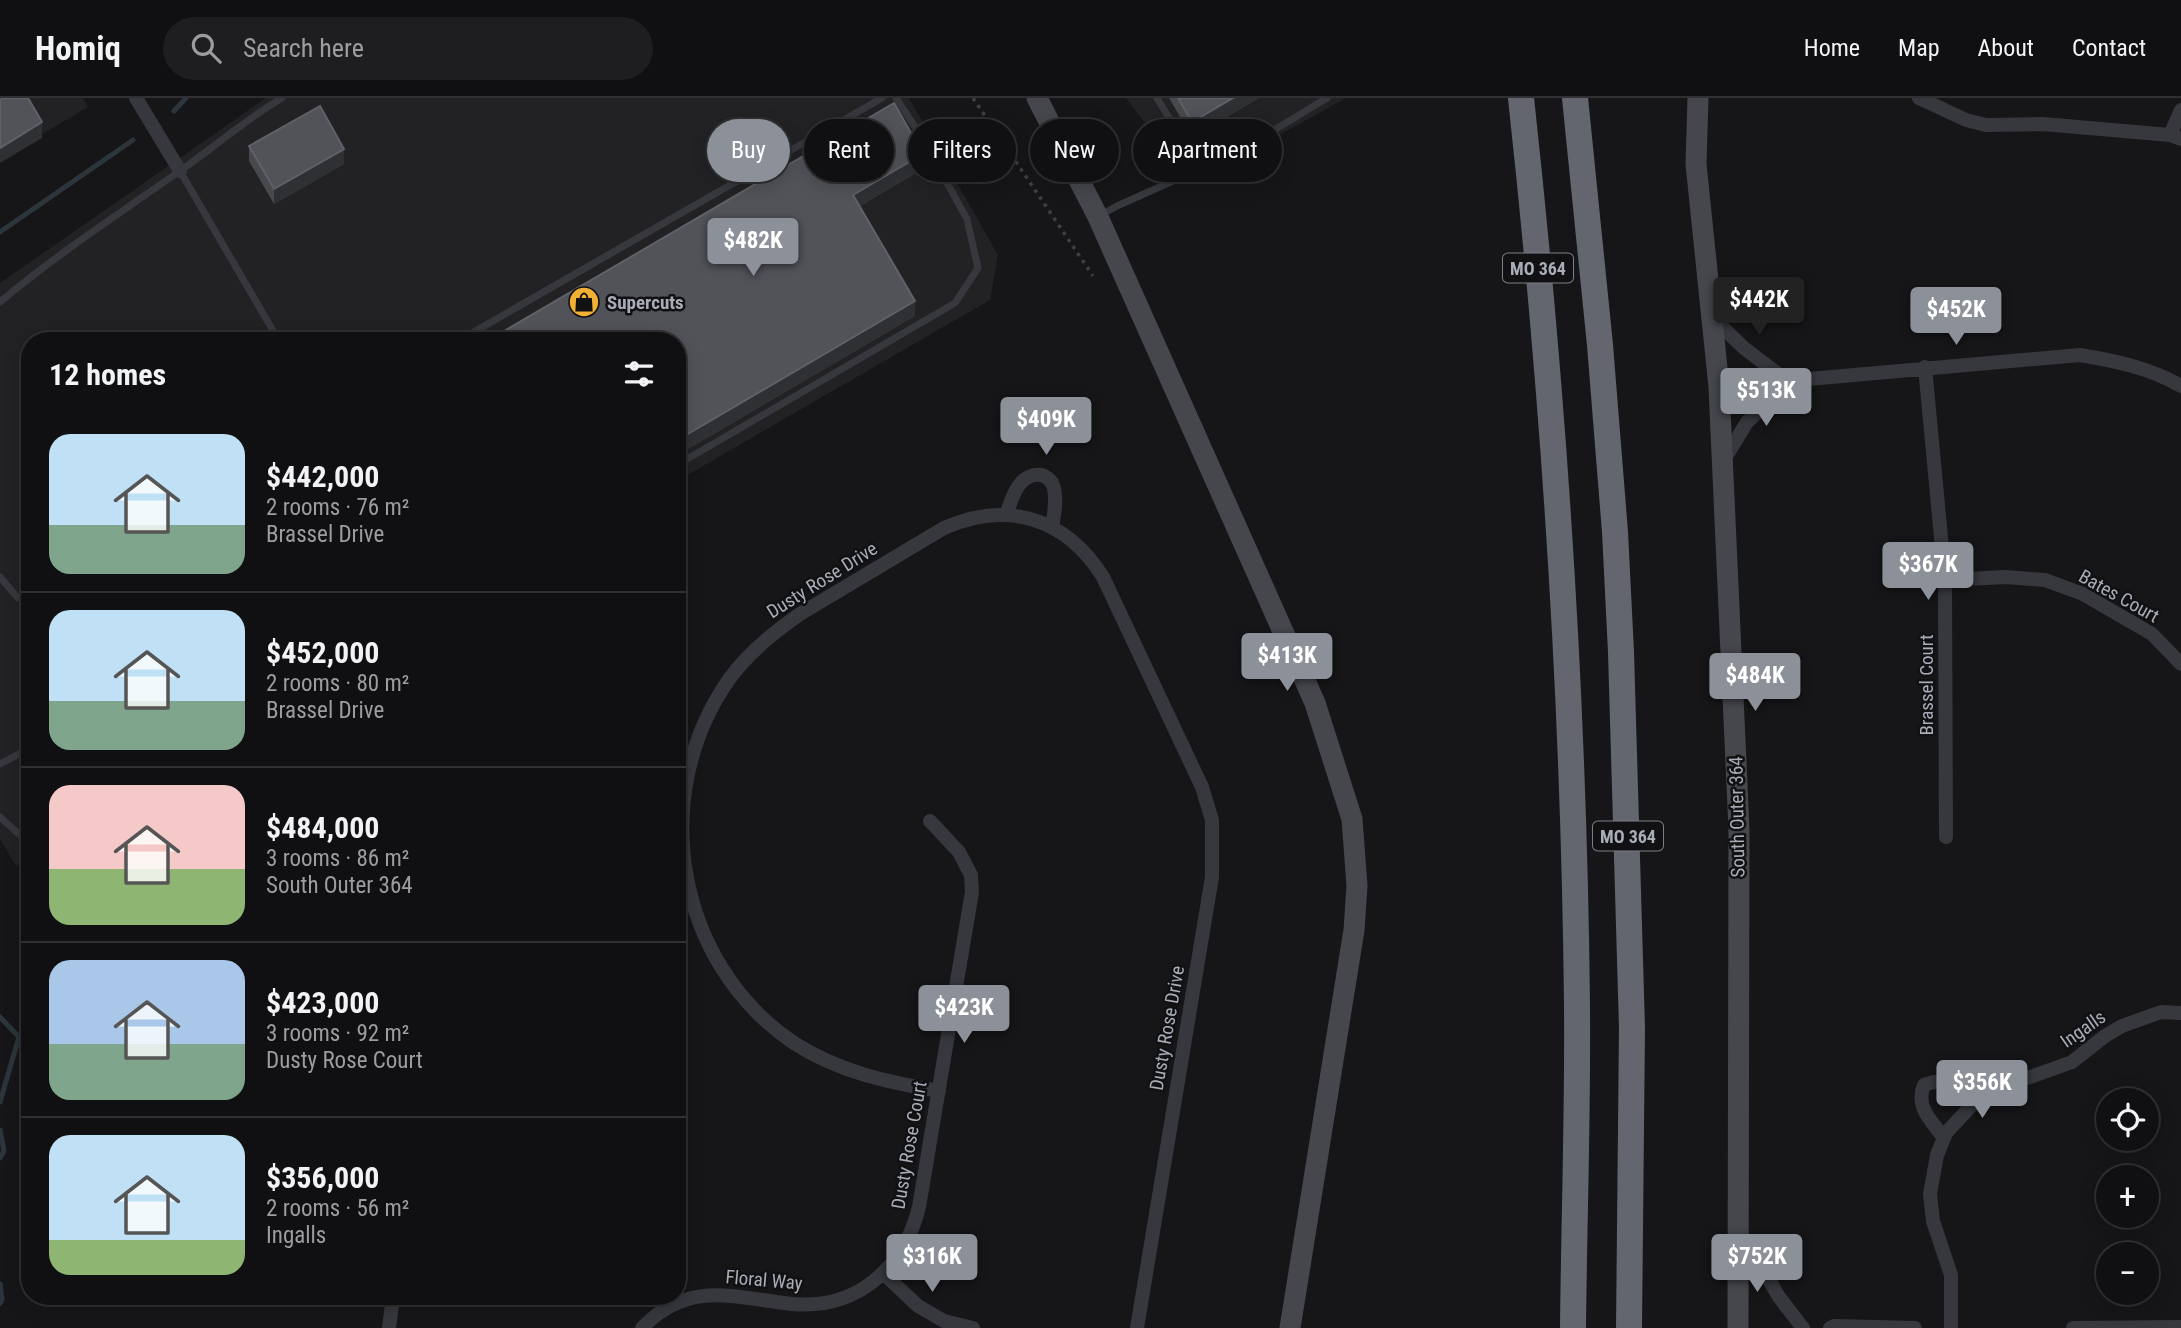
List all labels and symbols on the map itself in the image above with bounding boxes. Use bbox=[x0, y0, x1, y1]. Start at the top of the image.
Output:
pin: $482K bbox=[704, 218, 802, 278]
road number: MO 364 bbox=[1503, 253, 1573, 282]
pin: $442K bbox=[1710, 278, 1808, 337]
shop icon: Supercuts bbox=[567, 285, 601, 319]
pin: $452K bbox=[1907, 288, 2005, 347]
place label: Supercuts bbox=[607, 291, 684, 314]
pin: $513K bbox=[1717, 368, 1815, 428]
pin: $409K bbox=[997, 398, 1095, 457]
street label: Dusty Rose Drive bbox=[762, 537, 882, 623]
pin: $367K bbox=[1879, 542, 1977, 602]
street label: Bates Court bbox=[2075, 565, 2163, 627]
pin: $413K bbox=[1238, 634, 1336, 693]
street label: Brassel Court bbox=[1915, 634, 1938, 736]
pin: $484K bbox=[1706, 654, 1804, 713]
street label: South Outer 364 bbox=[1724, 756, 1750, 878]
road number: MO 364 bbox=[1593, 822, 1663, 850]
street label: Dusty Rose Drive bbox=[1145, 964, 1189, 1092]
pin: $423K bbox=[915, 986, 1013, 1045]
street label: Ingalls bbox=[2056, 1005, 2110, 1053]
pin: $356K bbox=[1933, 1060, 2031, 1120]
street label: Dusty Rose Court bbox=[886, 1079, 932, 1211]
pin: $316K bbox=[883, 1234, 981, 1294]
pin: $752K bbox=[1708, 1234, 1806, 1294]
street label: Floral Way bbox=[724, 1265, 804, 1295]

